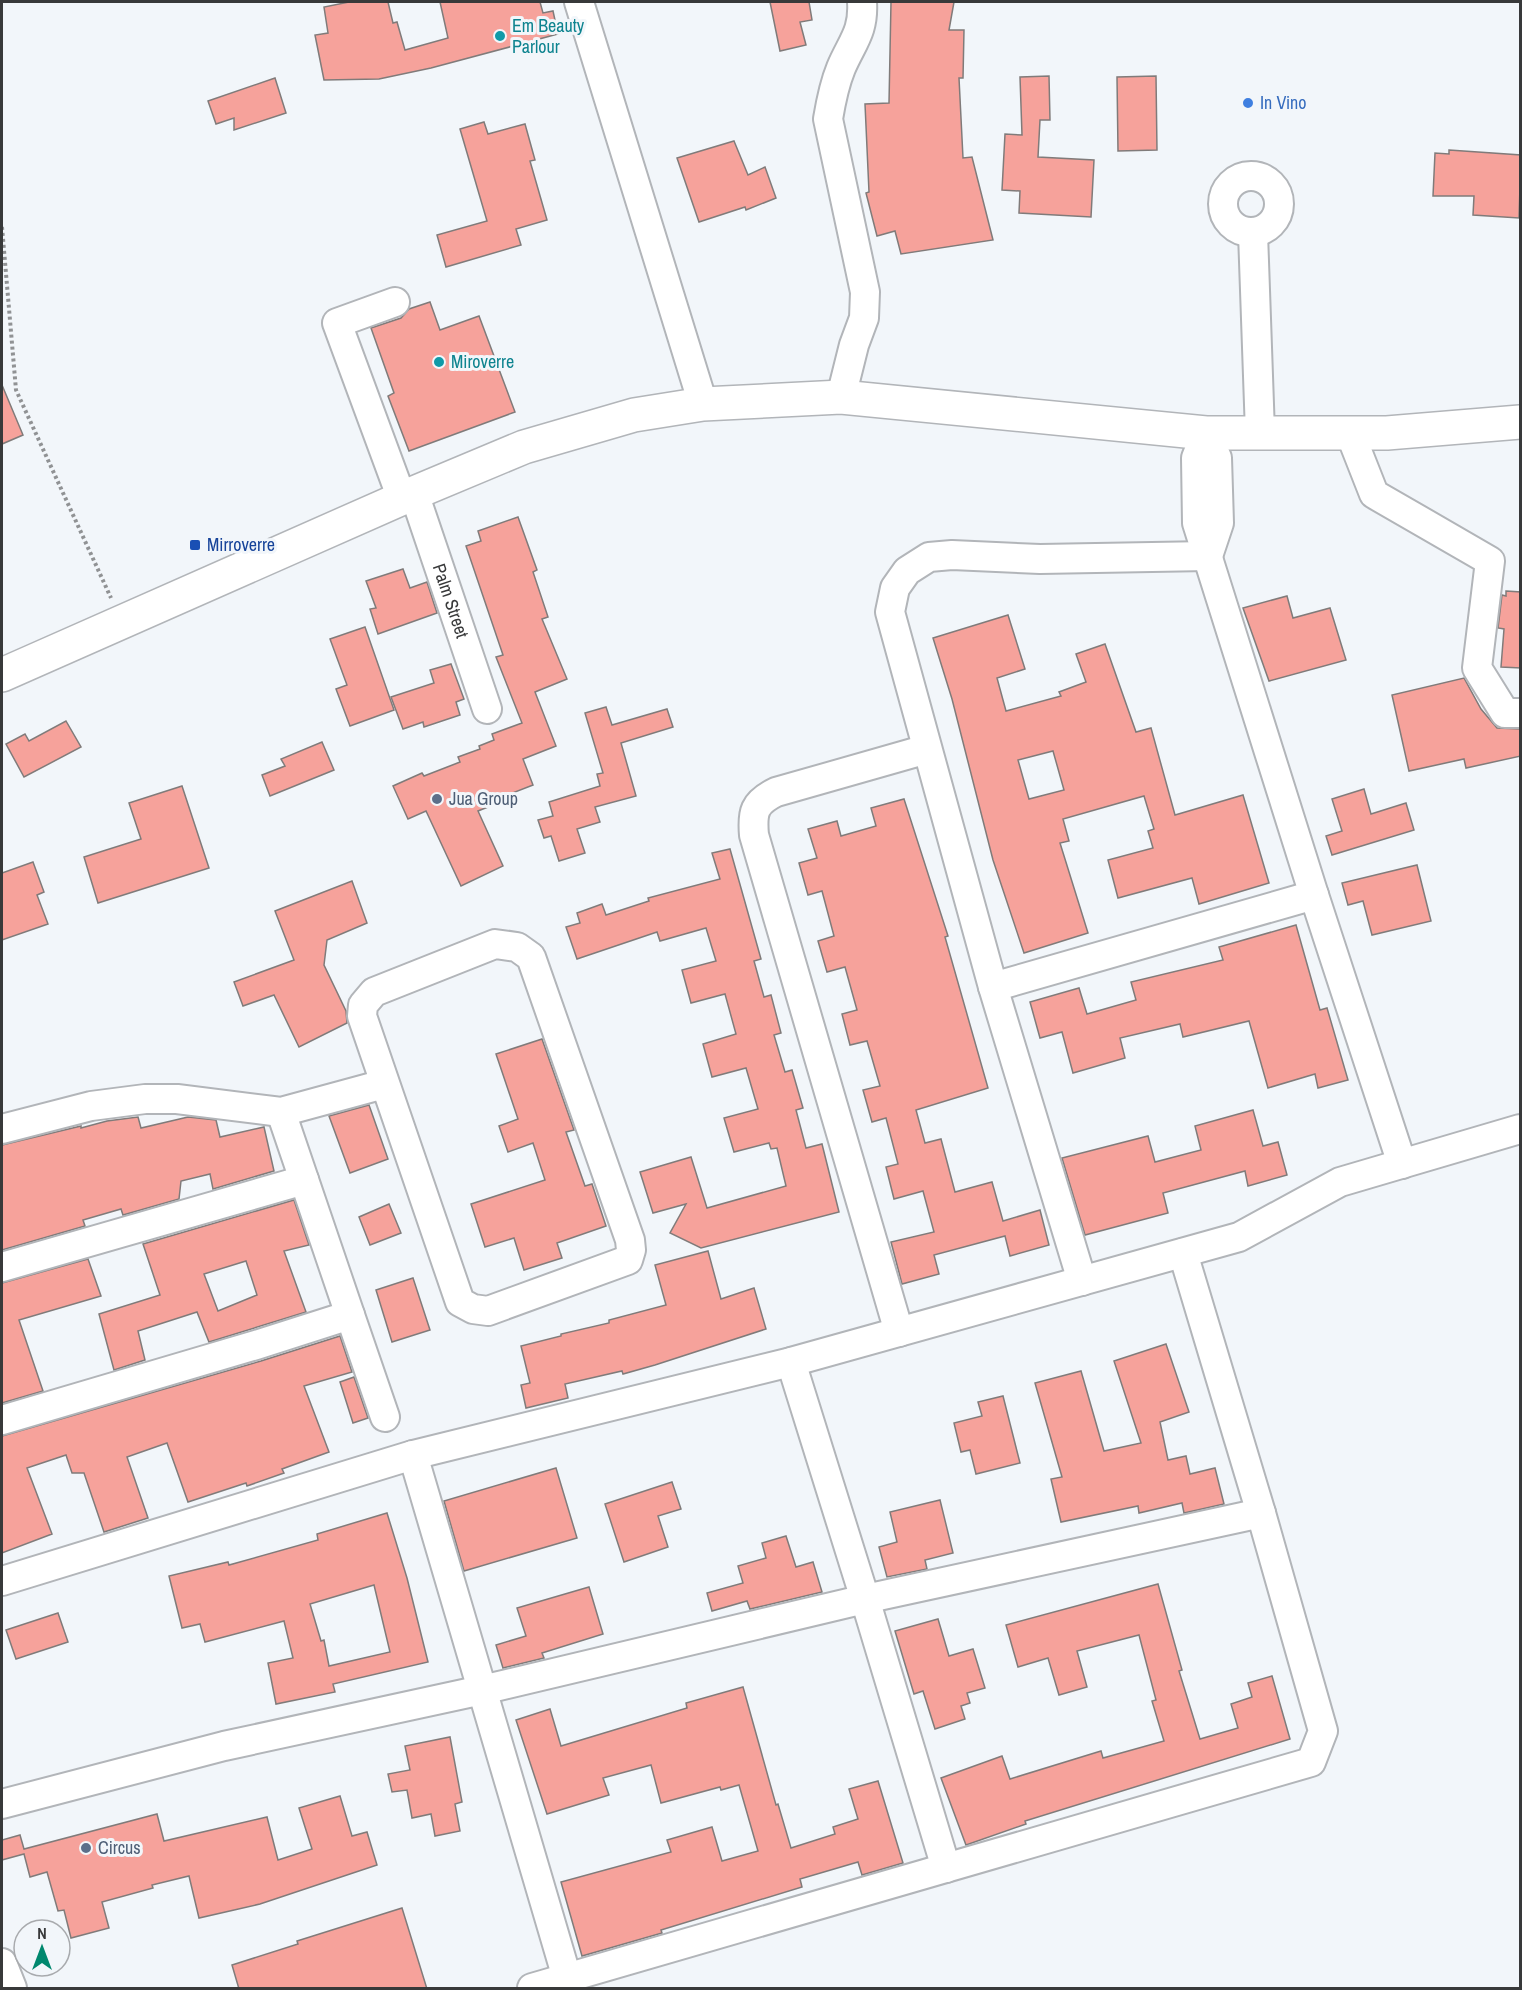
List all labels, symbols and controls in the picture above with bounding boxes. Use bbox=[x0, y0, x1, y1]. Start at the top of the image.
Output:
place label: Em Beauty Parlour bbox=[512, 13, 585, 59]
marker: Em Beauty Parlour bbox=[493, 29, 507, 43]
place label: In Vino bbox=[1260, 90, 1307, 115]
marker: In Vino bbox=[1241, 96, 1255, 110]
place label: Miroverre bbox=[451, 349, 514, 374]
marker: Miroverre bbox=[432, 355, 446, 369]
place label: Mirroverre bbox=[207, 532, 275, 557]
marker: Mirroverre bbox=[188, 538, 202, 552]
street label: Palm Street bbox=[427, 560, 475, 641]
place label: Jua Group bbox=[449, 786, 518, 811]
marker: Jua Group bbox=[430, 792, 444, 806]
place label: Circus bbox=[98, 1835, 141, 1860]
marker: Circus bbox=[79, 1841, 93, 1855]
north arrow bbox=[12, 1918, 72, 1978]
text: N bbox=[37, 1922, 47, 1944]

